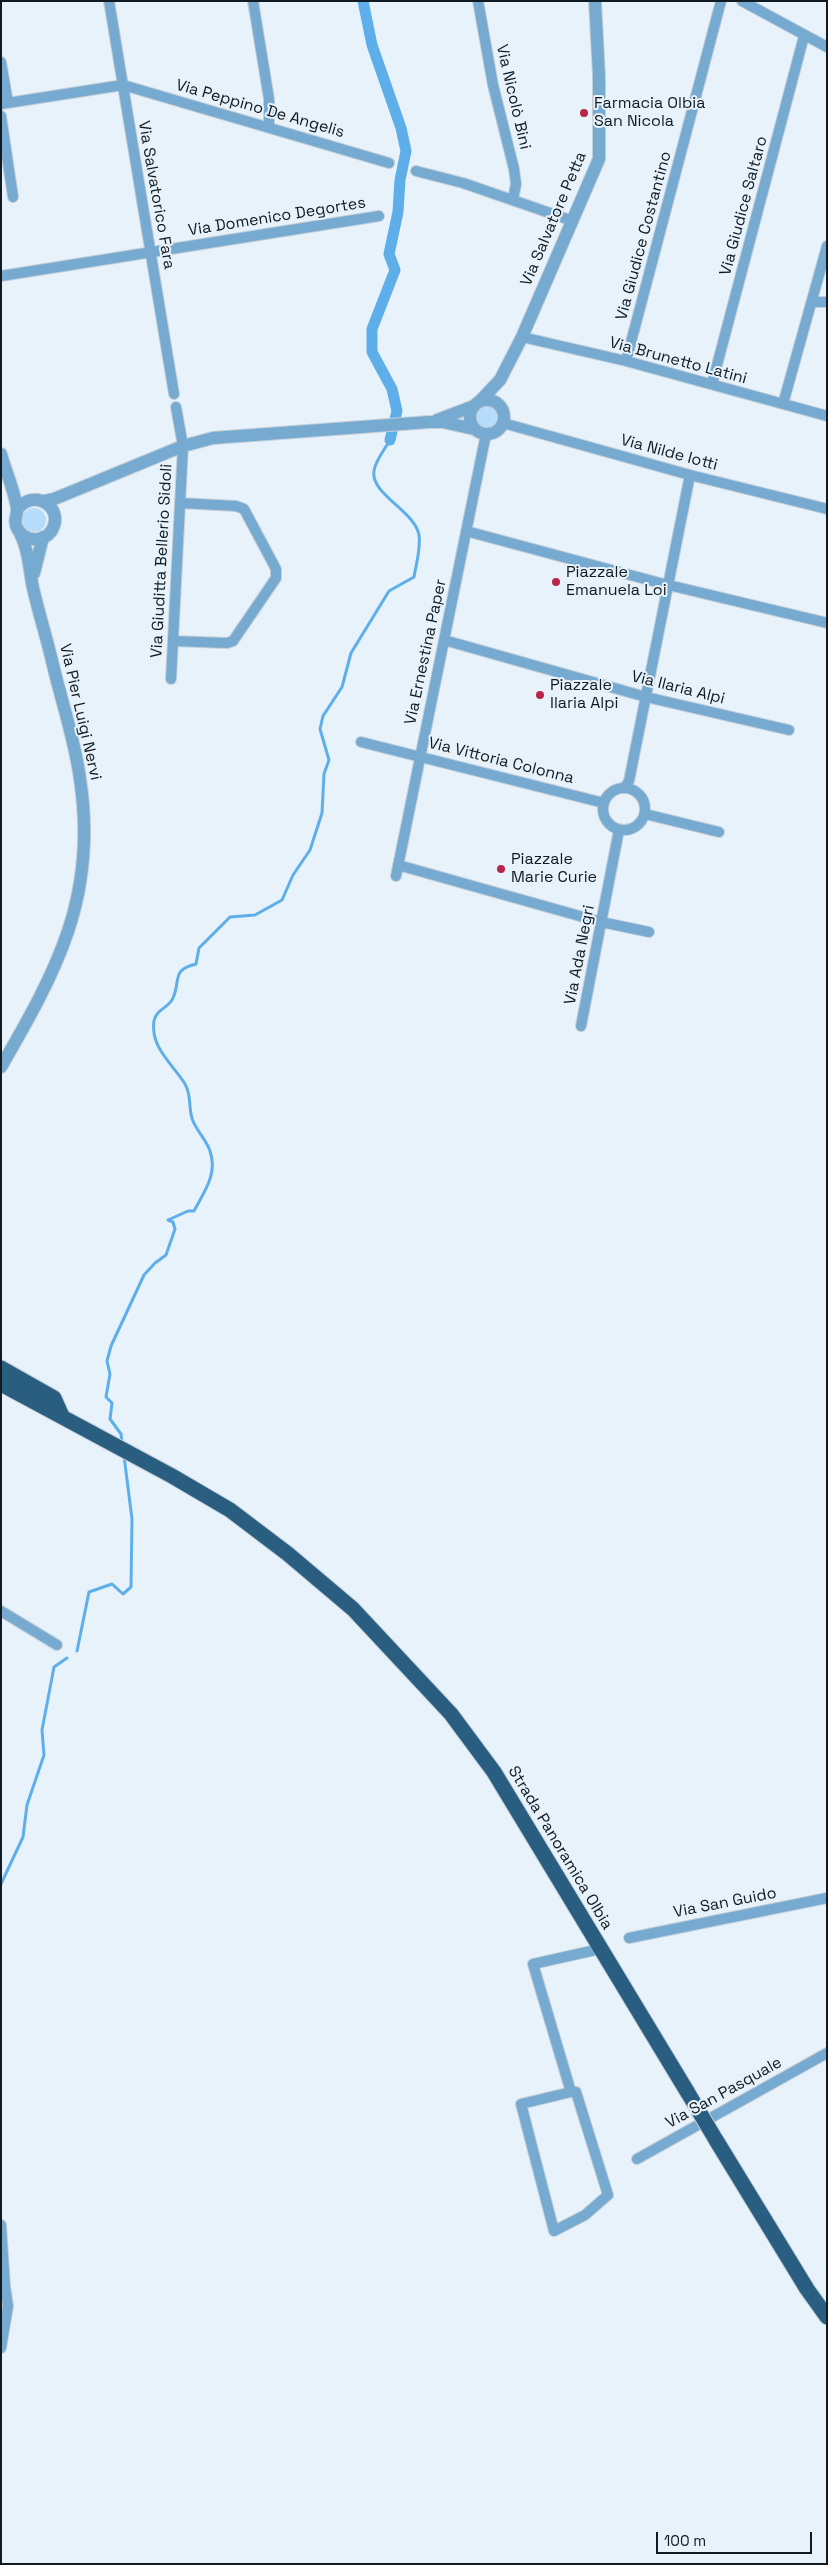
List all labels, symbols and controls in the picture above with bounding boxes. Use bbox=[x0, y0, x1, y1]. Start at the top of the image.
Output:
street label: Via Nicolò Bini bbox=[492, 43, 534, 151]
street label: Via Peppino De Angelis bbox=[174, 76, 346, 142]
place label: Farmacia Olbia San Nicola bbox=[594, 94, 705, 132]
marker: Farmacia Olbia San Nicola bbox=[578, 107, 590, 119]
street label: Via Salvatorico Fara bbox=[133, 119, 179, 271]
street label: Via Giudice Saltaro bbox=[716, 134, 772, 278]
street label: Via Salvatore Petta bbox=[517, 149, 591, 289]
street label: Via Giudice Costantino bbox=[612, 149, 676, 323]
street label: Via Domenico Degortes bbox=[187, 193, 367, 241]
street label: Via Brunetto Latini bbox=[607, 333, 749, 389]
street label: Via Nilde Iotti bbox=[618, 431, 720, 475]
street label: Via Giuditta Bellerio Sidoli bbox=[147, 463, 177, 659]
place label: Piazzale Emanuela Loi bbox=[566, 563, 667, 601]
marker: Piazzale Emanuela Loi bbox=[550, 576, 562, 588]
street label: Via Ernestina Paper bbox=[401, 577, 451, 727]
street label: Via Pier Luigi Nervi bbox=[55, 642, 105, 782]
street label: Via Ilaria Alpi bbox=[629, 667, 727, 709]
place label: Piazzale Ilaria Alpi bbox=[550, 676, 619, 714]
marker: Piazzale Ilaria Alpi bbox=[534, 689, 546, 701]
street label: Via Vittoria Colonna bbox=[426, 734, 576, 788]
place label: Piazzale Marie Curie bbox=[511, 850, 597, 888]
marker: Piazzale Marie Curie bbox=[495, 863, 507, 875]
street label: Via Ada Negri bbox=[561, 904, 599, 1006]
street label: Strada Panoramica Olbia bbox=[504, 1763, 616, 1933]
street label: Via San Guido bbox=[672, 1884, 778, 1922]
street label: Via San Pasquale bbox=[663, 2053, 785, 2133]
scale bar bbox=[658, 2522, 814, 2554]
text: 100 m bbox=[664, 2531, 706, 2550]

